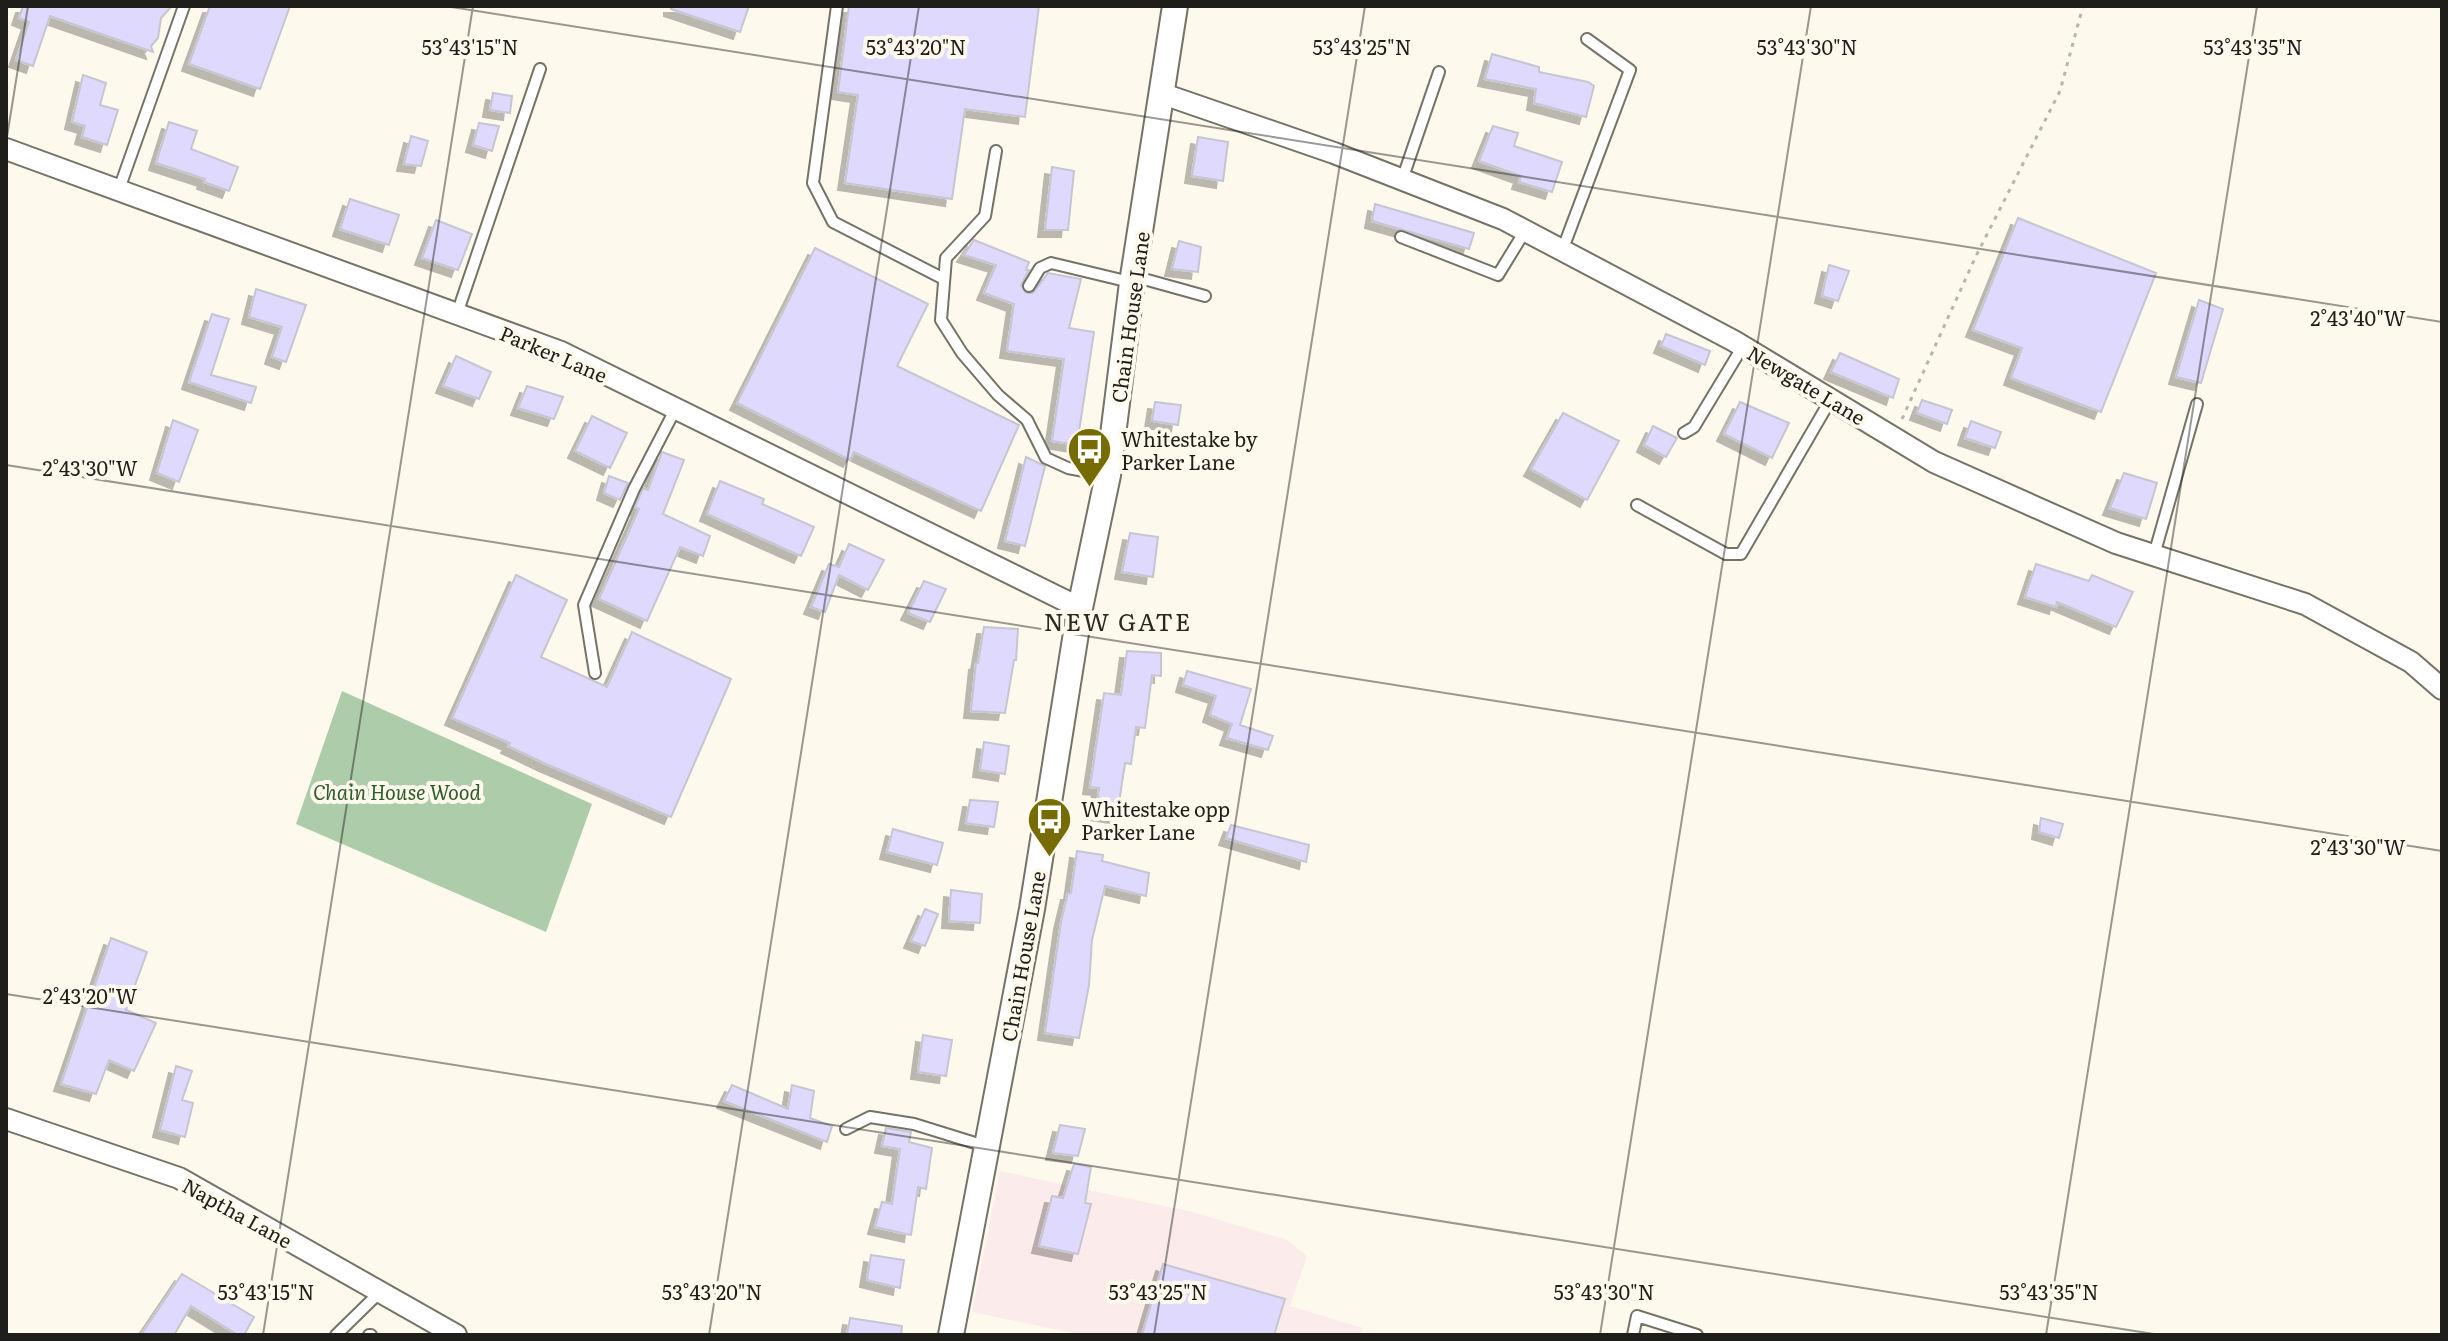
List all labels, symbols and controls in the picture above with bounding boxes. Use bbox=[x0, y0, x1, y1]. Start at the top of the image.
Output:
text: 53°43'15"N bbox=[422, 31, 518, 61]
text: 53°43'20"N bbox=[866, 31, 966, 61]
text: 53°43'25"N bbox=[1313, 31, 1411, 61]
text: 53°43'30"N bbox=[1757, 31, 1857, 61]
text: 53°43'35"N bbox=[2203, 31, 2303, 61]
street label: Chain House Lane bbox=[1102, 229, 1156, 405]
text: 2°43'40"W bbox=[2310, 302, 2406, 332]
street label: Parker Lane bbox=[496, 317, 612, 389]
street label: Newgate Lane bbox=[1742, 337, 1872, 431]
place label: Whitestake by Parker Lane bbox=[1121, 423, 1258, 476]
bus stop icon: Whitestake by Parker Lane bbox=[1066, 426, 1114, 489]
text: 2°43'30"W bbox=[42, 452, 138, 482]
district label: NEW GATE bbox=[1044, 603, 1192, 638]
park label: Chain House Wood bbox=[313, 776, 482, 806]
place label: Whitestake opp Parker Lane bbox=[1081, 793, 1230, 846]
bus stop icon: Whitestake opp Parker Lane bbox=[1026, 795, 1074, 858]
text: 2°43'30"W bbox=[2310, 831, 2406, 861]
street label: Chain House Lane bbox=[992, 868, 1052, 1044]
text: 2°43'20"W bbox=[43, 980, 137, 1010]
street label: Naptha Lane bbox=[178, 1169, 298, 1255]
text: 53°43'15"N bbox=[218, 1276, 314, 1306]
text: 53°43'20"N bbox=[662, 1276, 762, 1306]
text: 53°43'25"N bbox=[1109, 1276, 1207, 1306]
text: 53°43'30"N bbox=[1554, 1276, 1654, 1306]
text: 53°43'35"N bbox=[1999, 1276, 2099, 1306]

